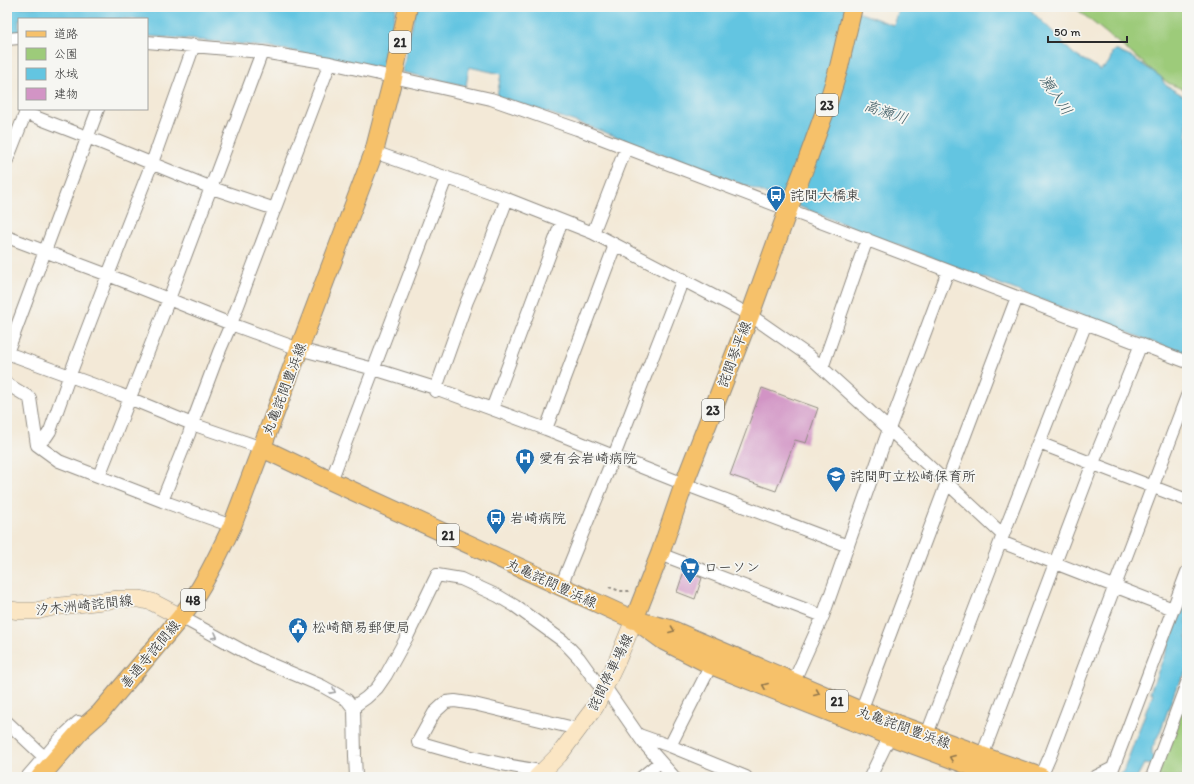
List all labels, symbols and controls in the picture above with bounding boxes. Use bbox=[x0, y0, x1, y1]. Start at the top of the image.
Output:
legend bbox=[18, 18, 148, 110]
scale bar bbox=[1048, 18, 1127, 44]
text: 50 m bbox=[1054, 25, 1080, 39]
text: 道路 bbox=[54, 27, 78, 41]
road number: 21 bbox=[389, 31, 411, 53]
text: 公園 bbox=[54, 47, 78, 61]
text: 水域 bbox=[54, 67, 78, 81]
water label: 瀬入川 bbox=[1036, 71, 1076, 119]
text: 建物 bbox=[54, 87, 78, 101]
road number: 23 bbox=[816, 94, 838, 116]
water label: 高瀬川 bbox=[862, 96, 910, 128]
bus stop icon: 詫間大橋東 bbox=[765, 184, 787, 212]
place label: 詫間大橋東 bbox=[790, 187, 860, 204]
street label: 詫間琴平線 bbox=[714, 318, 755, 390]
street label: 丸亀詫間豊浜線 bbox=[259, 340, 310, 438]
road number: 23 bbox=[702, 399, 724, 421]
hospital icon: 愛有会岩崎病院 bbox=[514, 447, 536, 475]
place label: 愛有会岩崎病院 bbox=[539, 450, 637, 467]
school or university icon: 詫間町立松崎保育所 bbox=[825, 465, 847, 493]
place label: 詫間町立松崎保育所 bbox=[850, 468, 976, 485]
bus stop icon: 岩崎病院 bbox=[485, 507, 507, 535]
place label: 岩崎病院 bbox=[510, 510, 566, 527]
road number: 21 bbox=[437, 524, 459, 546]
street label: 丸亀詫間豊浜線 bbox=[504, 555, 600, 612]
supermarket icon: ローソン bbox=[679, 556, 701, 584]
place label: ローソン bbox=[704, 559, 760, 576]
road number: 48 bbox=[181, 589, 205, 611]
street label: 汐木洲崎詫間線 bbox=[34, 592, 134, 619]
public building icon: 松崎簡易郵便局 bbox=[287, 616, 309, 644]
street label: 善通寺詫間線 bbox=[117, 617, 184, 692]
place label: 松崎簡易郵便局 bbox=[312, 619, 410, 636]
one-way arrow bbox=[668, 626, 675, 634]
one-way arrow bbox=[211, 631, 218, 639]
street label: 詫間停車場線 bbox=[584, 631, 637, 714]
one-way arrow bbox=[762, 683, 769, 691]
one-way arrow bbox=[328, 687, 336, 694]
one-way arrow bbox=[813, 688, 820, 696]
road number: 21 bbox=[826, 690, 848, 712]
street label: 丸亀詫間豊浜線 bbox=[855, 703, 953, 752]
one-way arrow bbox=[948, 755, 955, 763]

